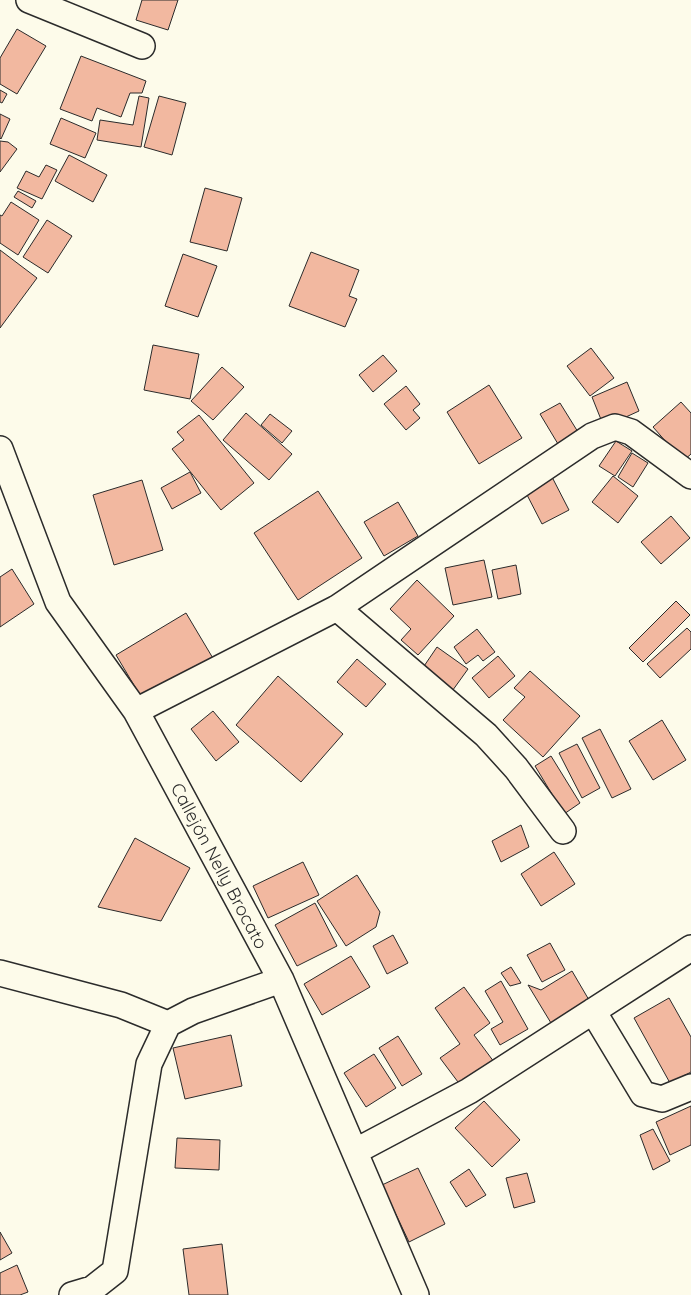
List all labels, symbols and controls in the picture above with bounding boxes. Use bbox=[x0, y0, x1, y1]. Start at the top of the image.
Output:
street label: Callejón Nelly Brocato bbox=[166, 779, 273, 953]

